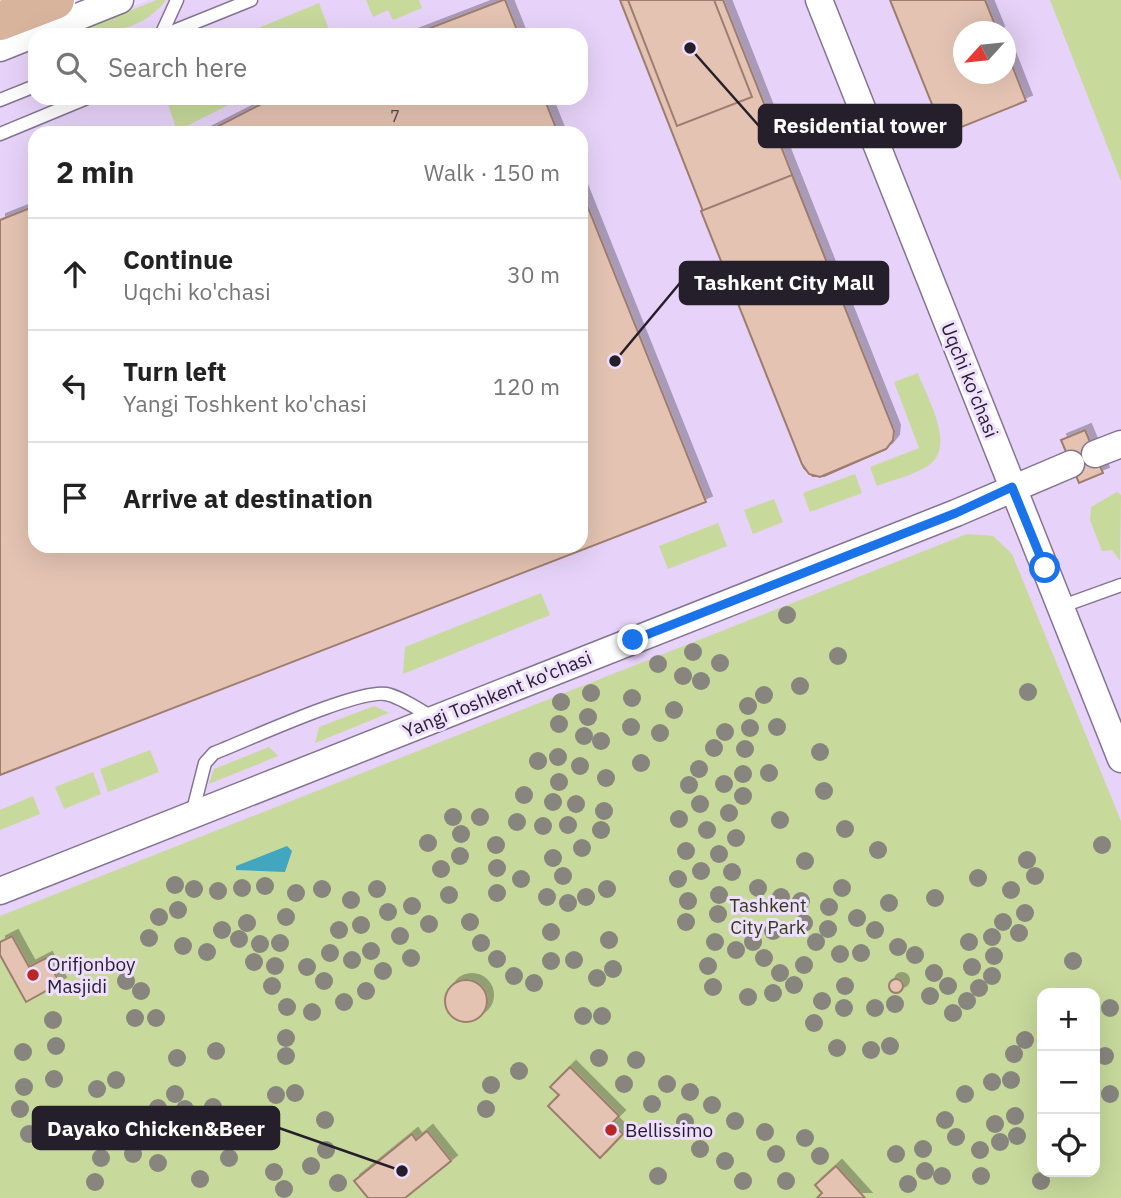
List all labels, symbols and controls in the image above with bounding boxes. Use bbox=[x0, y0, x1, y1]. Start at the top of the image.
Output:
north arrow bbox=[953, 21, 1016, 84]
search box bbox=[28, 28, 588, 105]
icon: search bbox=[52, 48, 90, 86]
text: Search here bbox=[108, 50, 247, 84]
callout: Residential tower bbox=[759, 105, 961, 147]
house number: 7 bbox=[390, 106, 400, 126]
text: Residential tower bbox=[773, 111, 947, 139]
text: 2 min bbox=[56, 152, 134, 191]
text: Walk · 150 m bbox=[424, 157, 560, 187]
text: Continue bbox=[123, 242, 233, 276]
icon: ahead bbox=[56, 255, 94, 293]
text: 30 m bbox=[507, 259, 560, 289]
callout: Tashkent City Mall bbox=[680, 262, 888, 304]
text: Tashkent City Mall bbox=[694, 268, 874, 296]
text: Uqchi ko'chasi bbox=[123, 276, 271, 306]
street label: Uqchi ko'chasi bbox=[936, 319, 1004, 441]
text: Turn left bbox=[123, 354, 226, 388]
icon: left bbox=[56, 367, 94, 405]
text: 120 m bbox=[493, 371, 560, 401]
text: Yangi Toshkent ko'chasi bbox=[123, 388, 367, 418]
icon: arrive bbox=[56, 479, 94, 517]
text: Arrive at destination bbox=[123, 481, 373, 515]
route start bbox=[1029, 552, 1060, 583]
route end bbox=[617, 624, 648, 655]
street label: Yangi Toshkent ko'chasi bbox=[399, 645, 595, 743]
park label: Tashkent City Park bbox=[729, 893, 807, 939]
place label: Orifjonboy Masjidi bbox=[47, 952, 136, 998]
marker: Orifjonboy Masjidi bbox=[25, 967, 41, 983]
map controls bbox=[1037, 988, 1100, 1177]
button: + bbox=[1037, 988, 1100, 1051]
button: − bbox=[1037, 1051, 1100, 1114]
callout: Dayako Chicken&Beer bbox=[33, 1107, 279, 1149]
text: Dayako Chicken&Beer bbox=[47, 1114, 265, 1142]
button: locate bbox=[1037, 1114, 1100, 1177]
place label: Bellissimo bbox=[625, 1118, 713, 1142]
marker: Bellissimo bbox=[603, 1122, 619, 1138]

